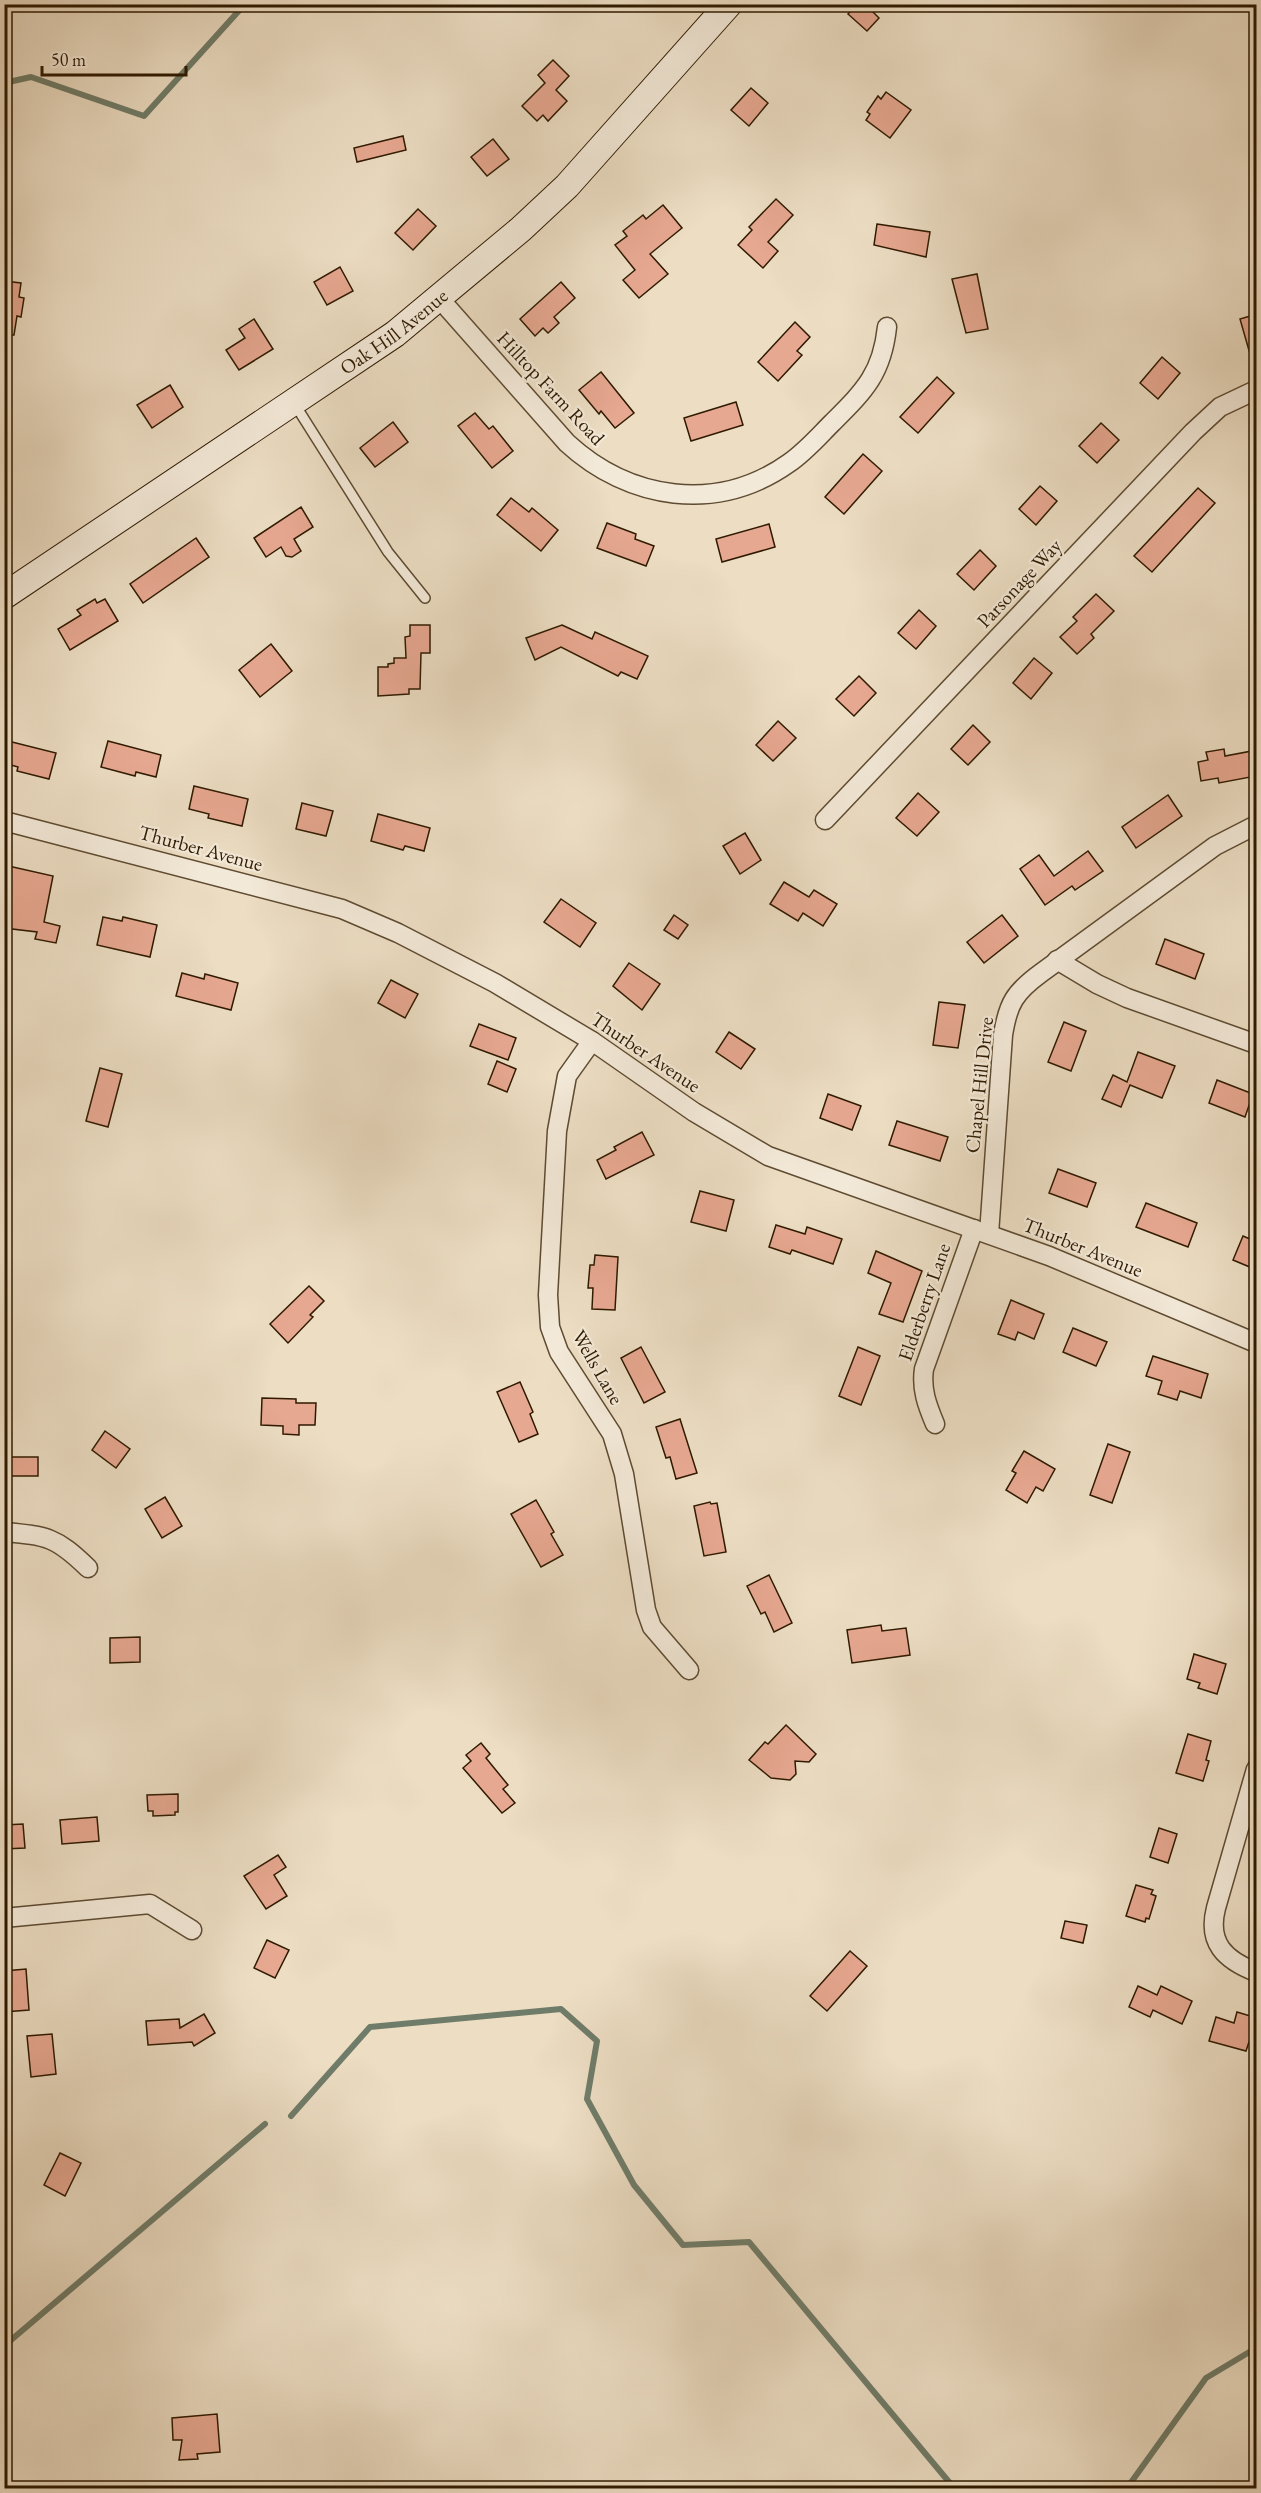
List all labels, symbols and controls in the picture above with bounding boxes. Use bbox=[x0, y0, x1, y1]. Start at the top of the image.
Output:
scale bar bbox=[42, 39, 186, 77]
text: 50 m bbox=[51, 48, 86, 71]
street label: Oak Hill Avenue bbox=[335, 282, 453, 380]
street label: Hilltop Farm Road bbox=[491, 325, 611, 451]
street label: Parsonage Way bbox=[971, 533, 1067, 633]
street label: Thurber Avenue bbox=[136, 819, 266, 877]
street label: Thurber Avenue bbox=[586, 1006, 706, 1098]
street label: Chapel Hill Drive bbox=[959, 1015, 999, 1154]
street label: Thurber Avenue bbox=[1019, 1211, 1147, 1283]
street label: Elderberry Lane bbox=[892, 1239, 956, 1364]
street label: Wells Lane bbox=[566, 1325, 630, 1409]

